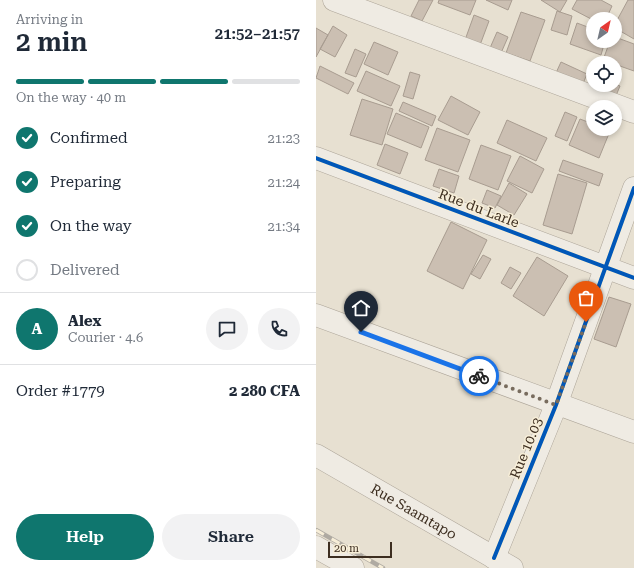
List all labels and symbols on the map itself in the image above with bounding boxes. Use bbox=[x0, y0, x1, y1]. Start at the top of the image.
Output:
north arrow bbox=[586, 12, 622, 48]
street label: Rue du Larle bbox=[437, 185, 522, 231]
pin bbox=[569, 281, 603, 322]
pin bbox=[344, 291, 378, 332]
courier bbox=[459, 356, 499, 396]
street label: Rue 10.03 bbox=[507, 415, 546, 481]
street label: Rue Saamtapo bbox=[368, 480, 460, 542]
scale bar bbox=[328, 540, 392, 559]

